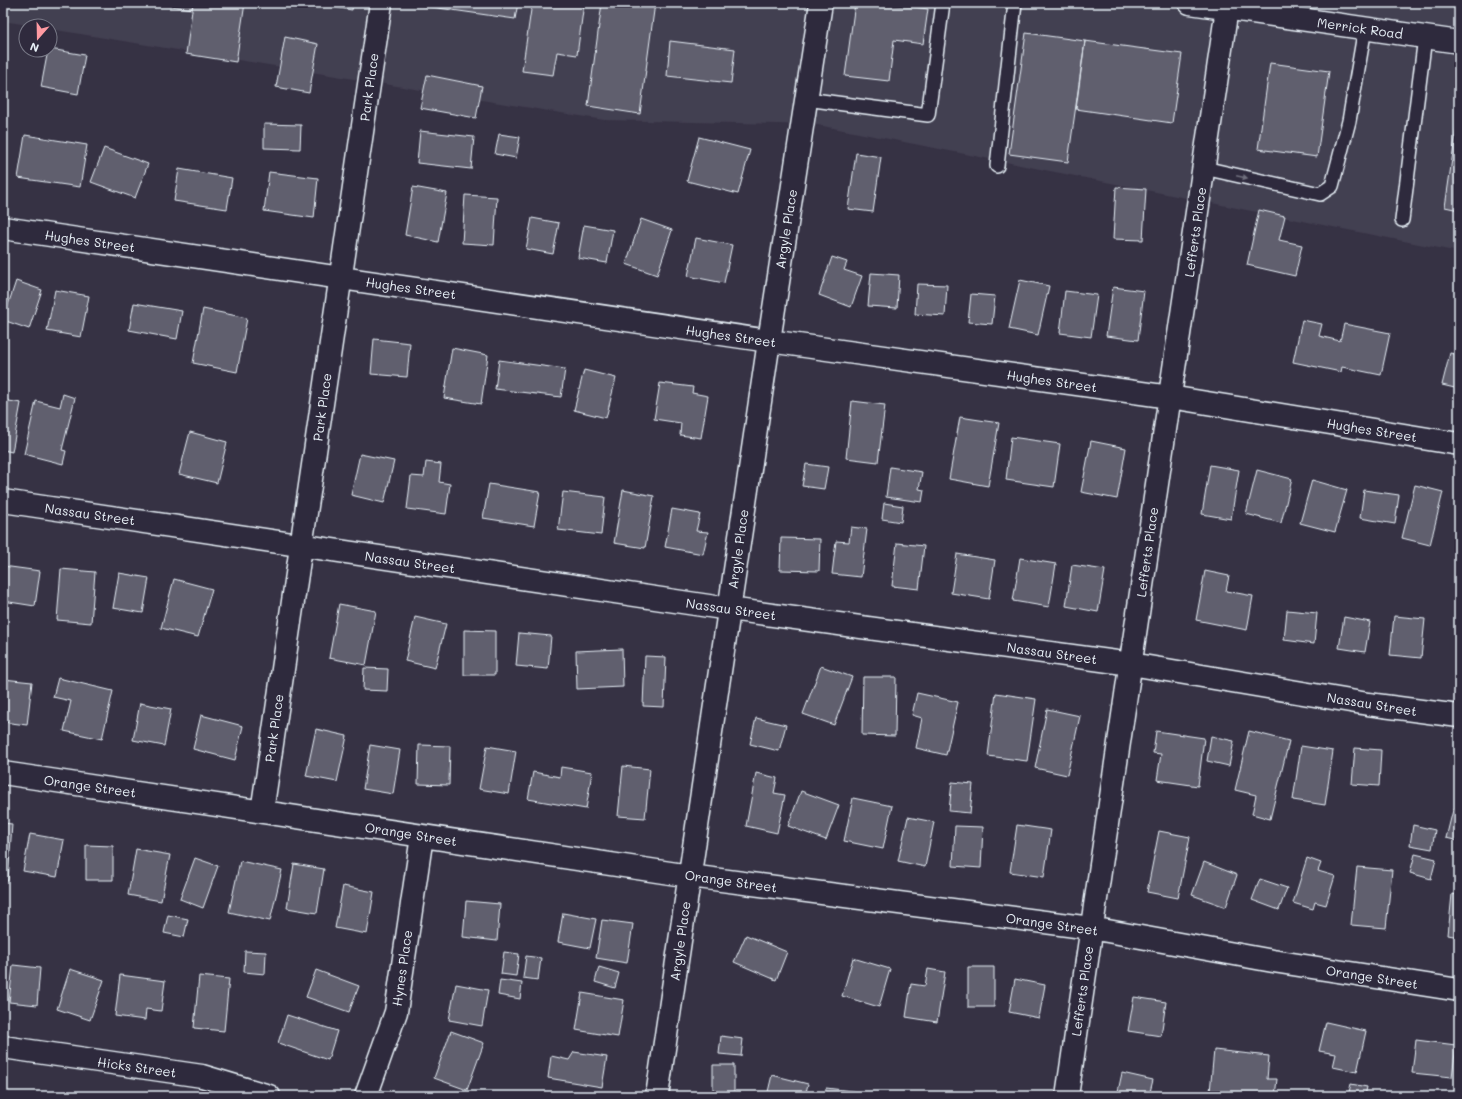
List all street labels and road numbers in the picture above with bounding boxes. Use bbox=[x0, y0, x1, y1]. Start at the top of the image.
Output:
street label: Merrick Road bbox=[1316, 13, 1404, 42]
street label: Park Place bbox=[355, 52, 382, 122]
street label: Lefferts Place bbox=[1180, 186, 1209, 278]
street label: Argyle Place bbox=[771, 188, 800, 270]
street label: Hughes Street bbox=[44, 226, 137, 255]
street label: Hughes Street bbox=[365, 273, 458, 302]
street label: Hughes Street bbox=[685, 321, 778, 350]
street label: Hughes Street bbox=[1006, 366, 1099, 395]
street label: Park Place bbox=[308, 372, 335, 442]
street label: Hughes Street bbox=[1326, 414, 1419, 445]
street label: Nassau Street bbox=[44, 499, 137, 528]
street label: Lefferts Place bbox=[1132, 506, 1161, 598]
street label: Argyle Place bbox=[723, 508, 752, 590]
street label: Nassau Street bbox=[364, 547, 457, 576]
street label: Nassau Street bbox=[685, 594, 778, 623]
street label: Nassau Street bbox=[1006, 638, 1099, 667]
street label: Nassau Street bbox=[1326, 688, 1419, 719]
street label: Park Place bbox=[260, 693, 287, 763]
street label: Orange Street bbox=[43, 771, 138, 800]
street label: Orange Street bbox=[364, 818, 459, 849]
street label: Orange Street bbox=[684, 866, 779, 895]
street label: Argyle Place bbox=[665, 900, 694, 982]
street label: Orange Street bbox=[1005, 909, 1100, 938]
street label: Hynes Place bbox=[388, 929, 415, 1007]
street label: Lefferts Place bbox=[1067, 945, 1096, 1037]
street label: Orange Street bbox=[1325, 961, 1420, 992]
street label: Hicks Street bbox=[96, 1053, 178, 1081]

